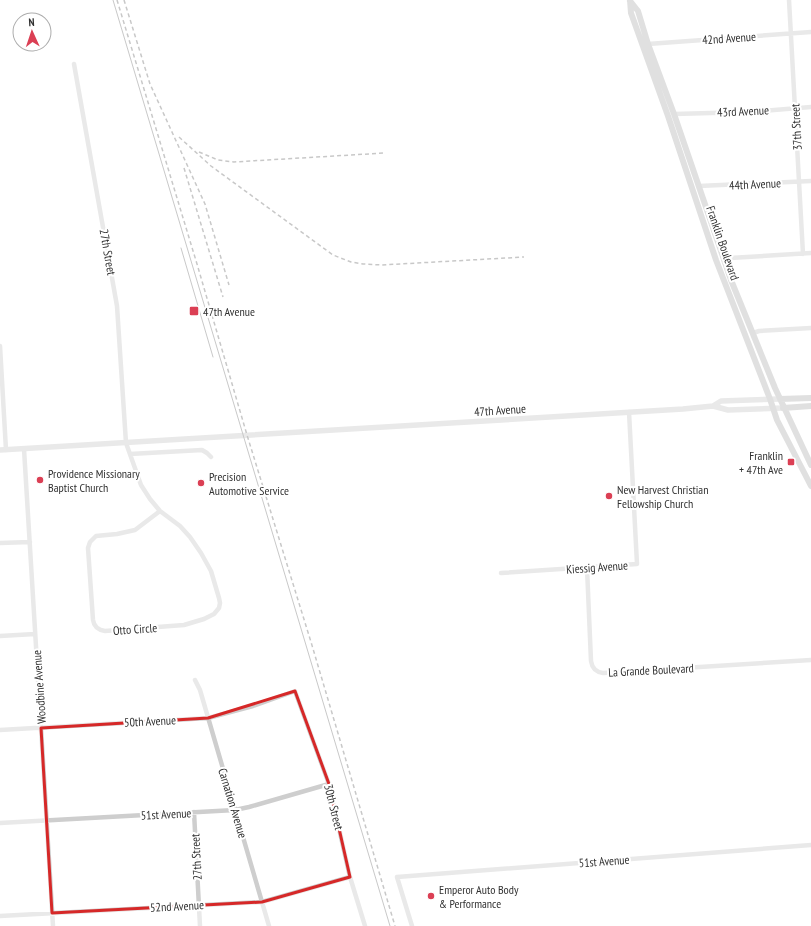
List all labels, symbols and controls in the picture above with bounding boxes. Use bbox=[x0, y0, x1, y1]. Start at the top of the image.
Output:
north arrow bbox=[12, 12, 52, 52]
text: N bbox=[28, 15, 35, 29]
street label: 42nd Avenue bbox=[702, 29, 756, 47]
street label: 43rd Avenue bbox=[717, 102, 769, 120]
street label: 37th Street bbox=[787, 103, 805, 151]
street label: 44th Avenue bbox=[729, 175, 781, 193]
street label: Franklin Boulevard bbox=[703, 204, 743, 282]
street label: 27th Street bbox=[97, 228, 120, 277]
place label: 47th Avenue bbox=[203, 304, 255, 319]
marker: 47th Avenue bbox=[188, 305, 200, 317]
street label: 47th Avenue bbox=[474, 401, 526, 419]
place label: Franklin + 47th Ave bbox=[739, 448, 783, 477]
marker: Franklin + 47th Ave bbox=[786, 457, 796, 467]
place label: Providence Missionary Baptist Church bbox=[48, 466, 140, 495]
place label: Precision Automotive Service bbox=[209, 469, 289, 498]
marker: Providence Missionary Baptist Church bbox=[35, 475, 45, 485]
marker: Precision Automotive Service bbox=[196, 478, 206, 488]
place label: New Harvest Christian Fellowship Church bbox=[617, 482, 708, 511]
marker: New Harvest Christian Fellowship Church bbox=[604, 491, 614, 501]
street label: Kiessig Avenue bbox=[566, 557, 628, 577]
street label: Otto Circle bbox=[112, 620, 158, 638]
street label: Woodbine Avenue bbox=[29, 650, 49, 724]
street label: La Grande Boulevard bbox=[608, 660, 694, 680]
street label: 50th Avenue bbox=[124, 712, 176, 730]
street label: Carnation Avenue bbox=[215, 766, 251, 840]
street label: 30th Street bbox=[321, 782, 347, 832]
street label: 51st Avenue bbox=[140, 805, 192, 823]
street label: 27th Street bbox=[187, 833, 205, 881]
street label: 51st Avenue bbox=[578, 852, 630, 870]
place label: Emperor Auto Body & Performance bbox=[439, 882, 519, 911]
marker: Emperor Auto Body & Performance bbox=[426, 891, 436, 901]
street label: 52nd Avenue bbox=[150, 897, 204, 915]

